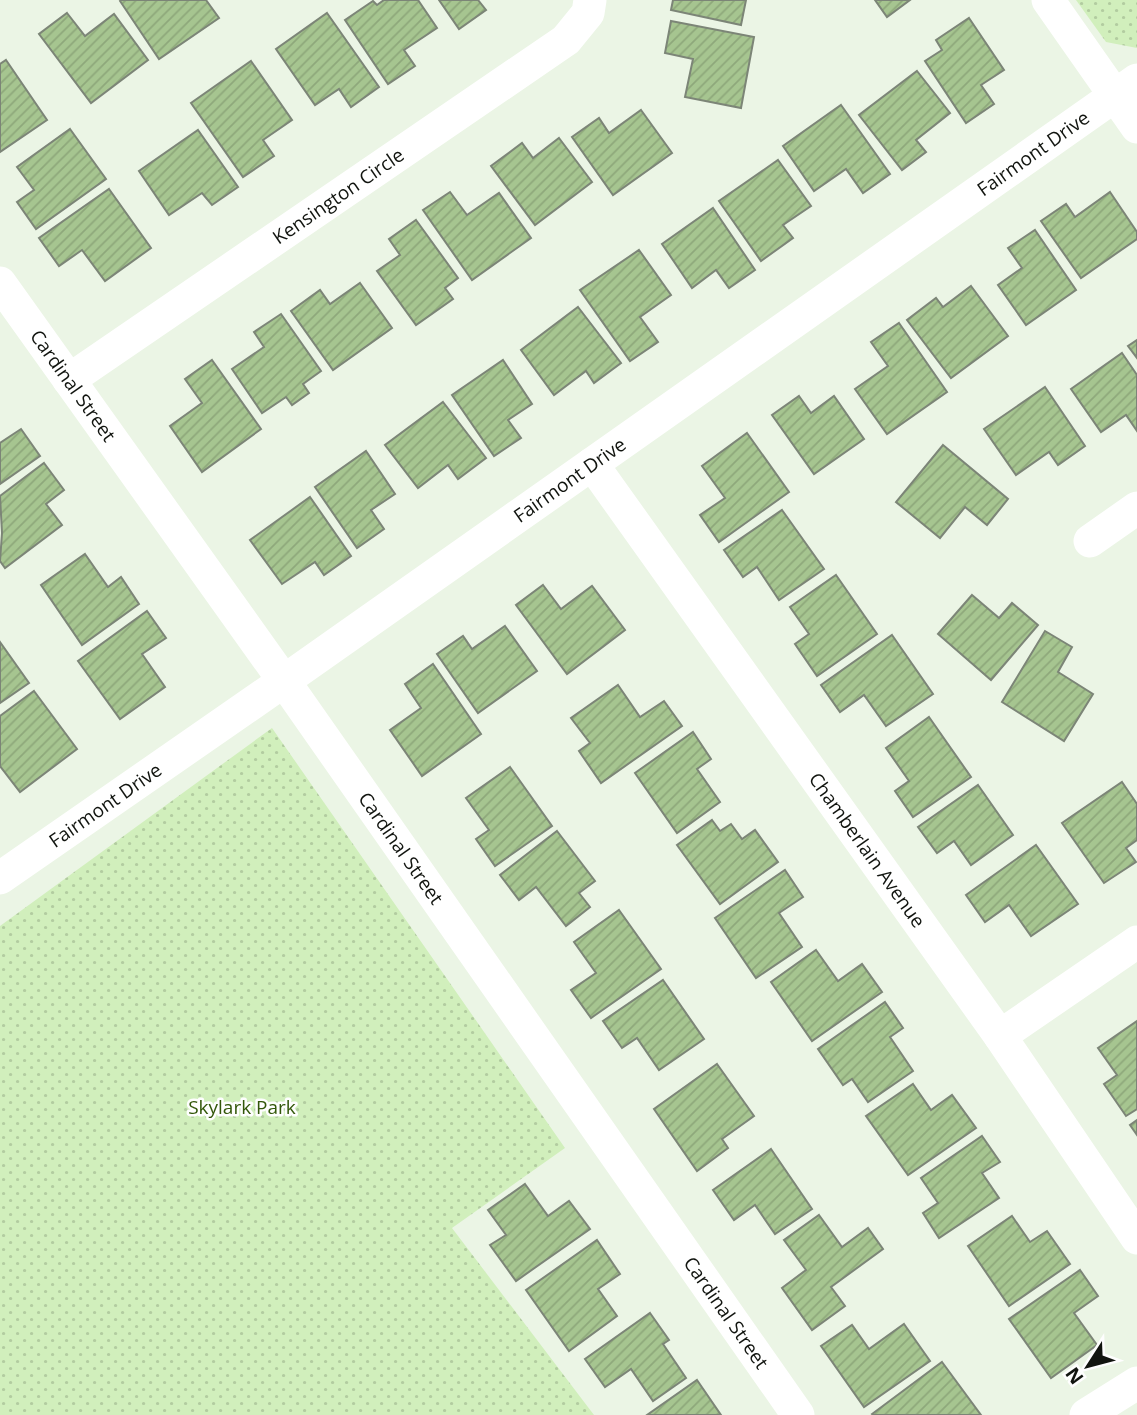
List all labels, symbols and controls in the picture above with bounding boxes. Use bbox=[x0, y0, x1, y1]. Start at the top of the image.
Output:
street label: Fairmont Drive bbox=[972, 105, 1094, 202]
street label: Kensington Circle bbox=[267, 142, 409, 250]
street label: Cardinal Street bbox=[24, 324, 122, 447]
street label: Fairmont Drive bbox=[508, 431, 631, 528]
street label: Fairmont Drive bbox=[44, 757, 167, 853]
street label: Chamberlain Avenue bbox=[803, 767, 931, 933]
street label: Cardinal Street bbox=[353, 787, 450, 910]
park label: Skylark Park bbox=[188, 1094, 296, 1120]
street label: Cardinal Street bbox=[678, 1251, 775, 1374]
north arrow bbox=[1053, 1331, 1123, 1401]
text: N bbox=[1059, 1362, 1089, 1390]

